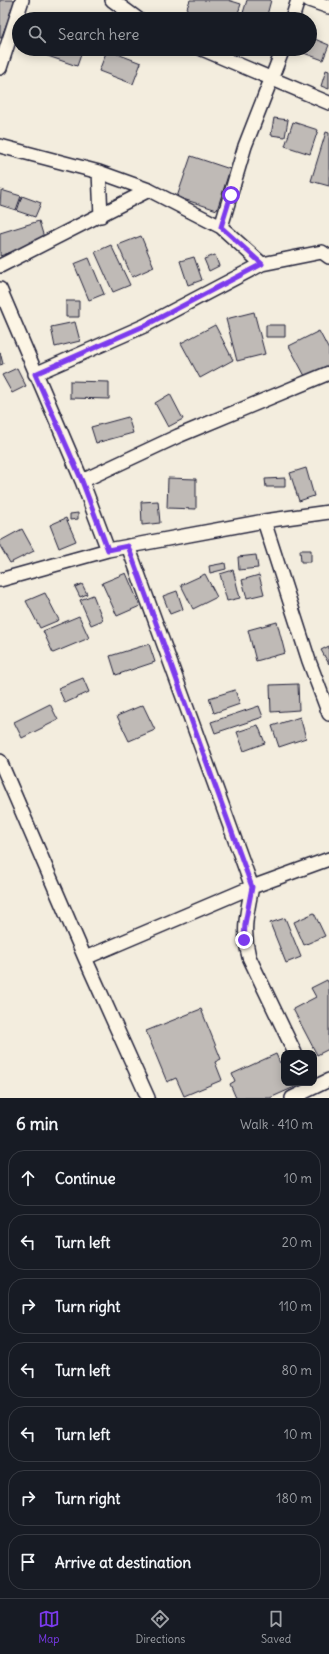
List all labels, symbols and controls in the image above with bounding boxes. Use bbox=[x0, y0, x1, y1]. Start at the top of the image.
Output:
search box bbox=[12, 12, 317, 56]
icon: search bbox=[26, 23, 48, 45]
text: Search here bbox=[58, 25, 139, 44]
route start bbox=[222, 186, 240, 204]
route end bbox=[235, 931, 253, 949]
map controls bbox=[281, 1050, 317, 1086]
button: layers bbox=[281, 1050, 317, 1086]
text: 6 min bbox=[16, 1113, 58, 1135]
text: Walk · 410 m bbox=[240, 1116, 313, 1133]
icon: ahead bbox=[17, 1167, 39, 1189]
text: Continue bbox=[55, 1169, 116, 1188]
text: 10 m bbox=[284, 1170, 312, 1187]
icon: left bbox=[17, 1231, 39, 1253]
text: Turn left bbox=[55, 1233, 110, 1252]
text: 20 m bbox=[282, 1234, 312, 1251]
icon: right bbox=[17, 1295, 39, 1317]
text: Turn right bbox=[55, 1297, 120, 1316]
text: 110 m bbox=[279, 1298, 312, 1315]
icon: left bbox=[17, 1359, 39, 1381]
text: Turn left bbox=[55, 1361, 110, 1380]
text: 80 m bbox=[281, 1362, 312, 1379]
icon: left bbox=[17, 1423, 39, 1445]
text: Turn left bbox=[55, 1425, 110, 1444]
text: 10 m bbox=[284, 1426, 312, 1443]
icon: right bbox=[17, 1487, 39, 1509]
text: Turn right bbox=[55, 1489, 120, 1508]
text: 180 m bbox=[276, 1490, 312, 1507]
icon: arrive bbox=[17, 1551, 39, 1573]
text: Arrive at destination bbox=[55, 1553, 191, 1572]
tab: Map bbox=[38, 1608, 60, 1646]
tab: Directions bbox=[136, 1608, 185, 1646]
tab: Saved bbox=[261, 1608, 291, 1646]

